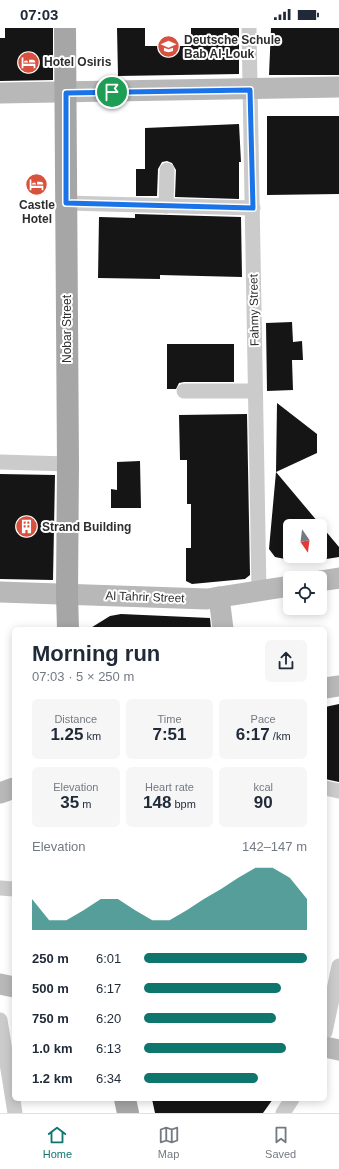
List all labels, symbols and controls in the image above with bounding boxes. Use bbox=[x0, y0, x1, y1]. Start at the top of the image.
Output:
text: 07:03 bbox=[20, 6, 58, 23]
place label: Deutsche Schule Bab Al-Louk bbox=[184, 33, 281, 61]
school or university icon: Deutsche Schule Bab Al-Louk bbox=[155, 34, 181, 60]
hotel icon: Hotel Osiris bbox=[16, 49, 42, 75]
place label: Hotel Osiris bbox=[44, 55, 112, 69]
pin bbox=[95, 75, 129, 109]
icon: arrive bbox=[101, 81, 123, 103]
hotel icon: Castle Hotel bbox=[24, 171, 50, 197]
place label: Castle Hotel bbox=[19, 198, 55, 226]
street label: Fahmy Street bbox=[246, 273, 262, 346]
street label: Nobar Street bbox=[60, 294, 74, 363]
building icon: Strand Building bbox=[14, 514, 40, 540]
north arrow bbox=[283, 519, 327, 563]
map controls bbox=[283, 519, 327, 615]
place label: Strand Building bbox=[42, 520, 131, 534]
button: locate bbox=[283, 571, 327, 615]
street label: Al Tahrir Street bbox=[105, 589, 185, 605]
button: share bbox=[265, 640, 307, 682]
text: Morning run bbox=[32, 641, 160, 666]
text: 07:03 · 5 × 250 m bbox=[32, 669, 134, 684]
text: Distance bbox=[54, 713, 97, 725]
text: Time bbox=[157, 713, 182, 725]
text: Pace bbox=[251, 713, 276, 725]
text: 1.25 bbox=[50, 725, 84, 744]
text: 7:51 bbox=[152, 725, 187, 744]
text: 6:17 bbox=[236, 725, 270, 744]
text: km bbox=[84, 730, 101, 742]
text: /km bbox=[270, 730, 291, 742]
text: Elevation bbox=[53, 781, 98, 793]
text: Heart rate bbox=[145, 781, 194, 793]
text: kcal bbox=[253, 781, 273, 793]
text: 35 bbox=[60, 793, 79, 812]
text: 148 bbox=[143, 793, 171, 812]
text: 90 bbox=[254, 793, 273, 812]
text: m bbox=[79, 798, 91, 810]
text: bpm bbox=[171, 798, 196, 810]
text: Elevation bbox=[32, 839, 85, 854]
text: 142–147 m bbox=[242, 839, 307, 854]
text: 250 m bbox=[32, 951, 69, 966]
text: 6:01 bbox=[96, 951, 121, 966]
text: 500 m bbox=[32, 981, 69, 996]
text: 6:17 bbox=[96, 981, 121, 996]
text: 750 m bbox=[32, 1011, 69, 1026]
text: 6:20 bbox=[96, 1011, 121, 1026]
text: 1.0 km bbox=[32, 1041, 72, 1056]
text: 6:13 bbox=[96, 1041, 121, 1056]
text: 1.2 km bbox=[32, 1071, 72, 1086]
text: 6:34 bbox=[96, 1071, 121, 1086]
tab: Home bbox=[43, 1124, 72, 1160]
tab: Map bbox=[158, 1124, 180, 1160]
tab: Saved bbox=[265, 1124, 296, 1160]

